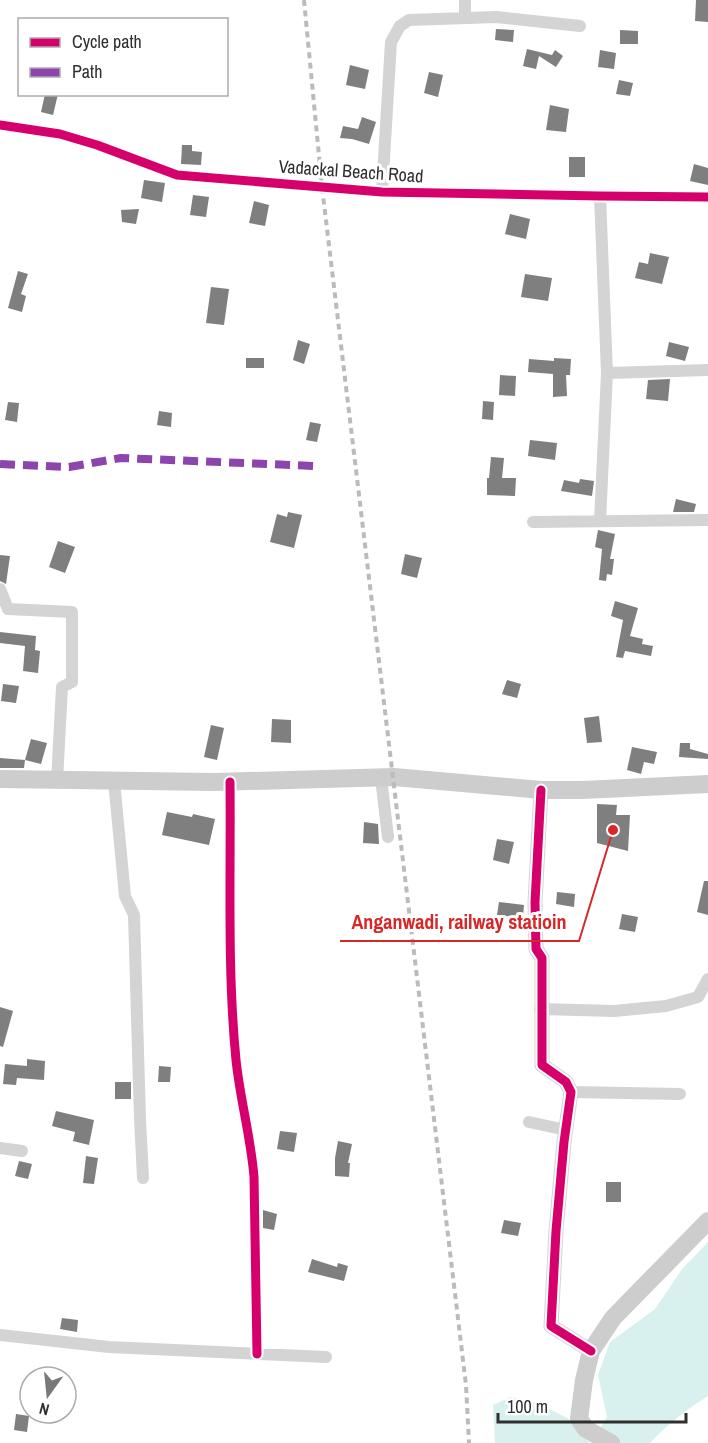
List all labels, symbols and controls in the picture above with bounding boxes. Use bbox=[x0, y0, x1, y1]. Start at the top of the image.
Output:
legend bbox=[18, 18, 228, 96]
text: Cycle path bbox=[72, 29, 142, 54]
text: Path bbox=[72, 59, 102, 84]
street label: Vadackal Beach Road bbox=[278, 153, 424, 189]
callout: Anganwadi, railway statioin bbox=[340, 903, 579, 941]
text: Anganwadi, railway statioin bbox=[351, 908, 567, 935]
north arrow bbox=[18, 1365, 78, 1425]
scale bar bbox=[498, 1386, 686, 1424]
text: 100 m bbox=[507, 1394, 548, 1419]
text: N bbox=[37, 1398, 52, 1421]

